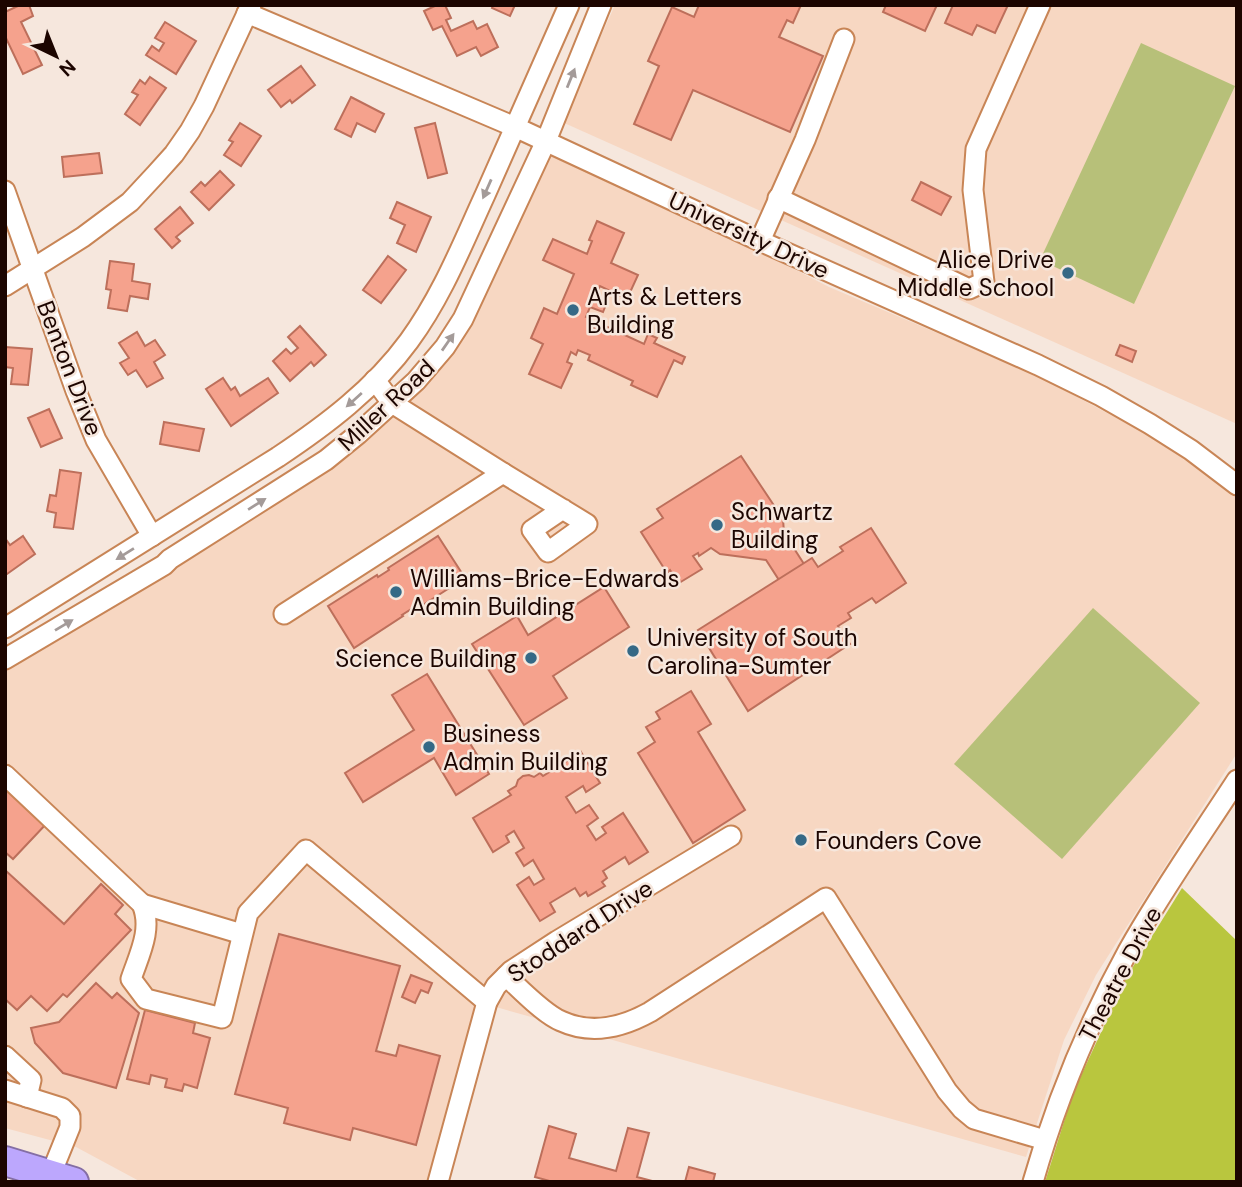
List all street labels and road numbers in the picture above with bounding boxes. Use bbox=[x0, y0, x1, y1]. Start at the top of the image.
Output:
street label: University Drive bbox=[664, 184, 834, 286]
street label: Benton Drive bbox=[30, 296, 110, 440]
street label: Miller Road bbox=[331, 352, 441, 458]
street label: Stoddard Drive bbox=[501, 873, 659, 989]
street label: Theatre Drive bbox=[1072, 901, 1168, 1047]

